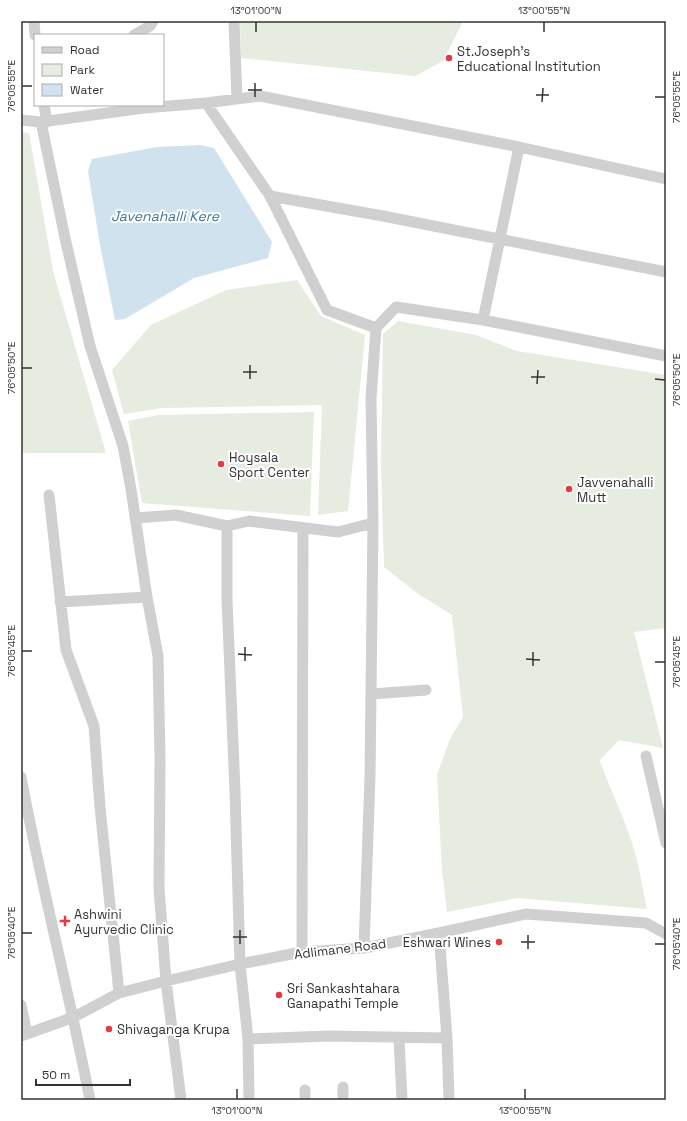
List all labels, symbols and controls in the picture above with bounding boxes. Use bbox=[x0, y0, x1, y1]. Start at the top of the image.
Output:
text: 13°01'00"N bbox=[231, 4, 281, 17]
text: 13°00'55"N bbox=[518, 4, 570, 17]
legend bbox=[34, 34, 164, 106]
text: Road bbox=[70, 42, 99, 58]
place label: St.Joseph's Educational Institution bbox=[457, 43, 601, 75]
marker: St.Joseph's Educational Institution bbox=[444, 53, 454, 63]
text: 76°05'55"E bbox=[5, 59, 18, 112]
text: Park bbox=[70, 62, 95, 78]
text: 76°05'55"E bbox=[670, 70, 683, 123]
text: Water bbox=[70, 82, 104, 98]
water label: Javenahalli Kere bbox=[111, 207, 220, 225]
text: 76°05'50"E bbox=[5, 341, 18, 394]
text: 76°05'50"E bbox=[670, 353, 683, 406]
place label: Hoysala Sport Center bbox=[229, 449, 310, 481]
marker: Hoysala Sport Center bbox=[216, 459, 226, 469]
place label: Javvenahalli Mutt bbox=[577, 474, 653, 506]
marker: Javvenahalli Mutt bbox=[564, 484, 574, 494]
text: 76°05'45"E bbox=[5, 625, 18, 677]
text: 76°05'45"E bbox=[670, 636, 683, 688]
text: 76°05'40"E bbox=[5, 906, 18, 959]
place label: Ashwini Ayurvedic Clinic bbox=[74, 906, 174, 938]
marker: Ashwini Ayurvedic Clinic bbox=[59, 915, 71, 927]
text: 76°05'40"E bbox=[670, 917, 683, 970]
place label: Eshwari Wines bbox=[403, 934, 491, 951]
street label: Adlimane Road bbox=[293, 935, 387, 963]
marker: Eshwari Wines bbox=[494, 937, 504, 947]
place label: Sri Sankashtahara Ganapathi Temple bbox=[287, 980, 400, 1012]
marker: Sri Sankashtahara Ganapathi Temple bbox=[274, 990, 284, 1000]
place label: Shivaganga Krupa bbox=[117, 1021, 230, 1038]
marker: Shivaganga Krupa bbox=[104, 1024, 114, 1034]
scale bar bbox=[36, 1061, 130, 1087]
text: 50 m bbox=[42, 1067, 70, 1083]
text: 13°01'00"N bbox=[212, 1104, 262, 1117]
text: 13°00'55"N bbox=[499, 1104, 551, 1117]

